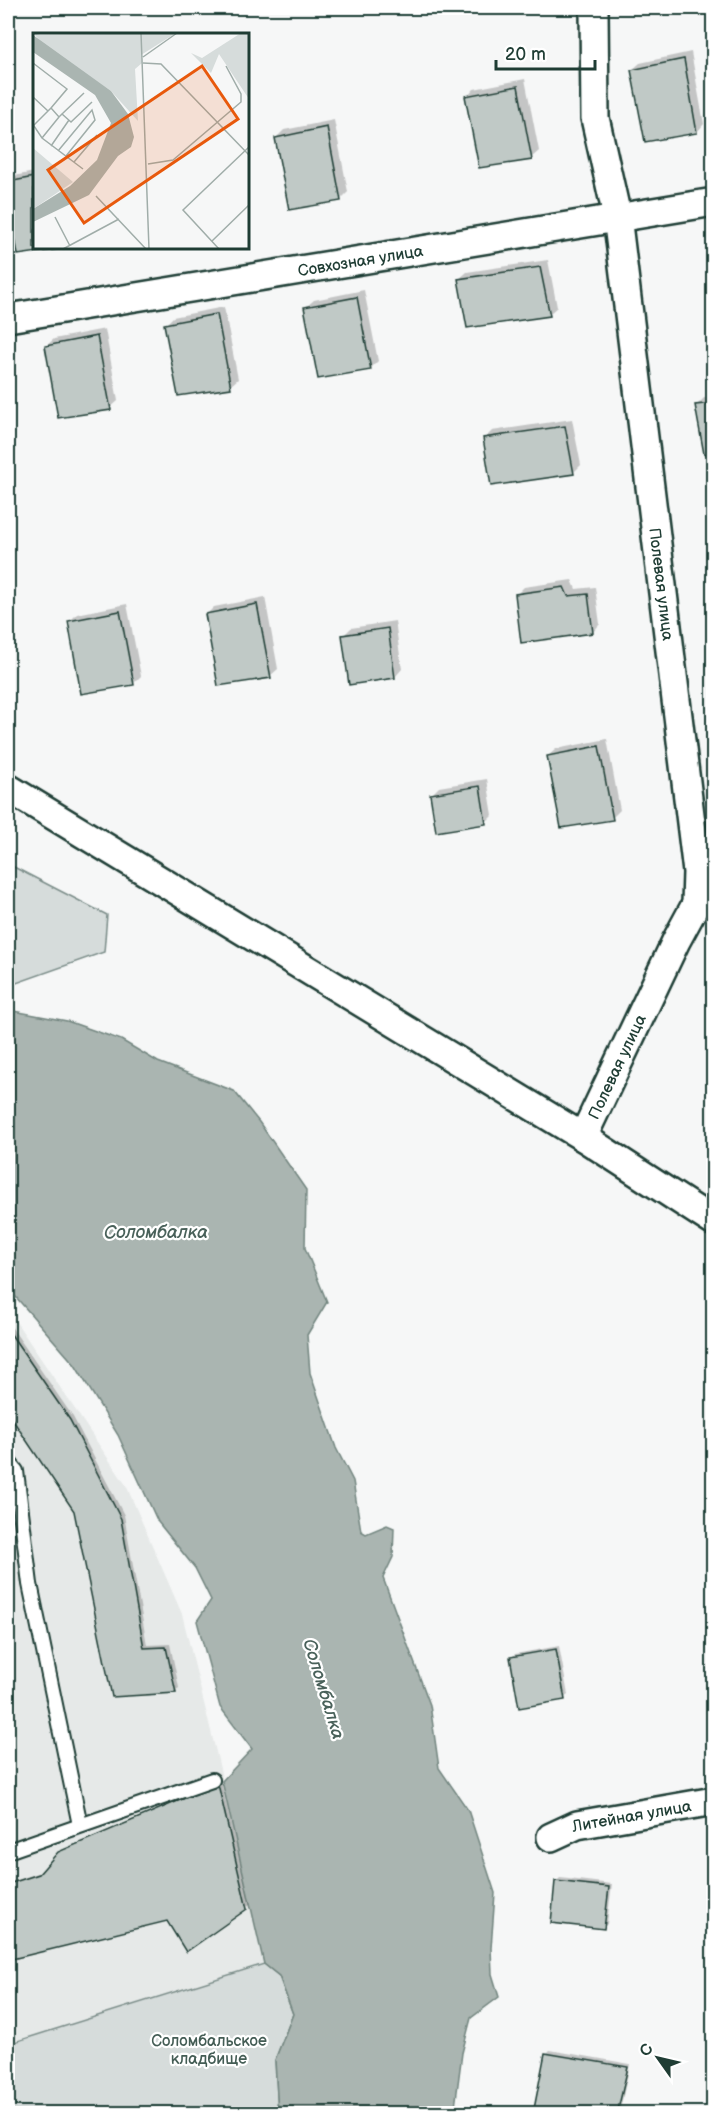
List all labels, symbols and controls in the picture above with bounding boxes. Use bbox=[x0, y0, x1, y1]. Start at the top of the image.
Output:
inset map bbox=[33, 33, 249, 249]
scale bar bbox=[496, 33, 595, 71]
text: 20 m bbox=[505, 44, 546, 65]
street label: Совхозная улица bbox=[296, 242, 425, 281]
street label: Полевая улица bbox=[644, 527, 677, 642]
street label: Полевая улица bbox=[585, 1011, 651, 1123]
water label: Соломбалка bbox=[104, 1222, 208, 1243]
water label: Соломбалка bbox=[298, 1636, 349, 1742]
street label: Литейная улица bbox=[570, 1797, 693, 1837]
north arrow bbox=[628, 2028, 688, 2088]
park label: Соломбальское кладбище bbox=[151, 2032, 267, 2069]
text: С bbox=[636, 2041, 658, 2060]

